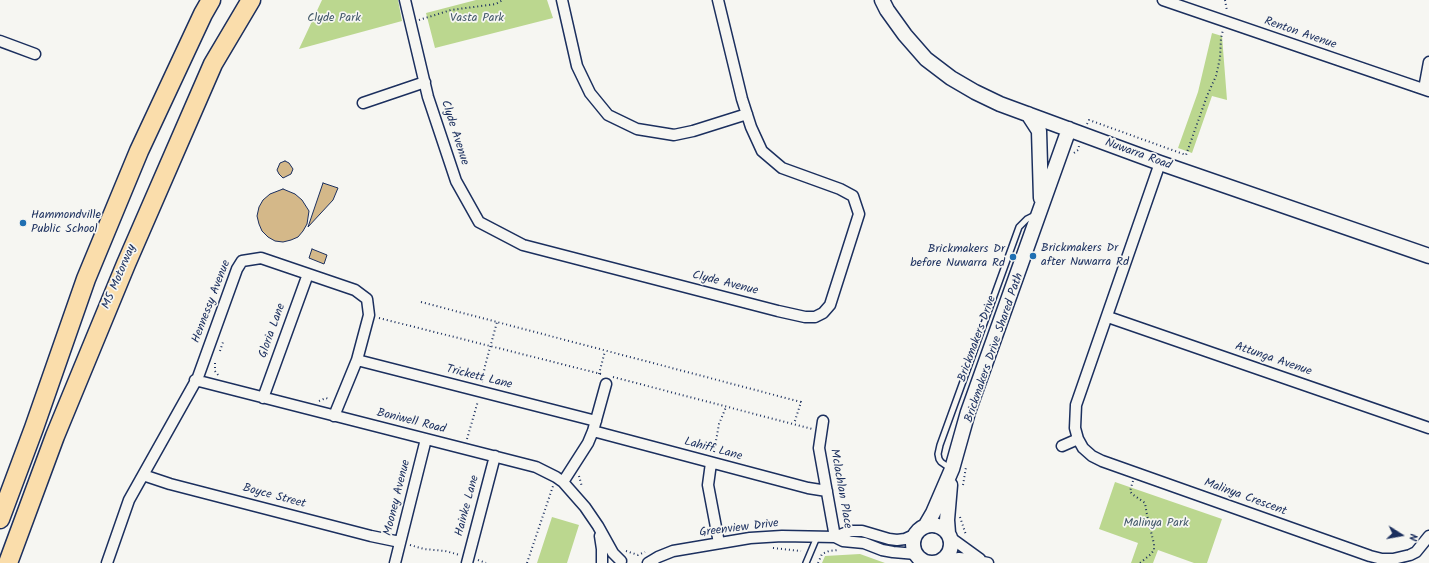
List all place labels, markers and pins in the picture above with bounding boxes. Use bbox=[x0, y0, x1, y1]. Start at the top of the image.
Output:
place label: Hammondville Public School bbox=[31, 209, 101, 237]
marker: Hammondville Public School bbox=[18, 218, 28, 228]
place label: Brickmakers Dr after Nuwarra Rd bbox=[1041, 242, 1129, 270]
place label: Brickmakers Dr before Nuwarra Rd bbox=[910, 243, 1005, 271]
marker: Brickmakers Dr after Nuwarra Rd bbox=[1028, 251, 1038, 261]
marker: Brickmakers Dr before Nuwarra Rd bbox=[1008, 252, 1018, 262]

